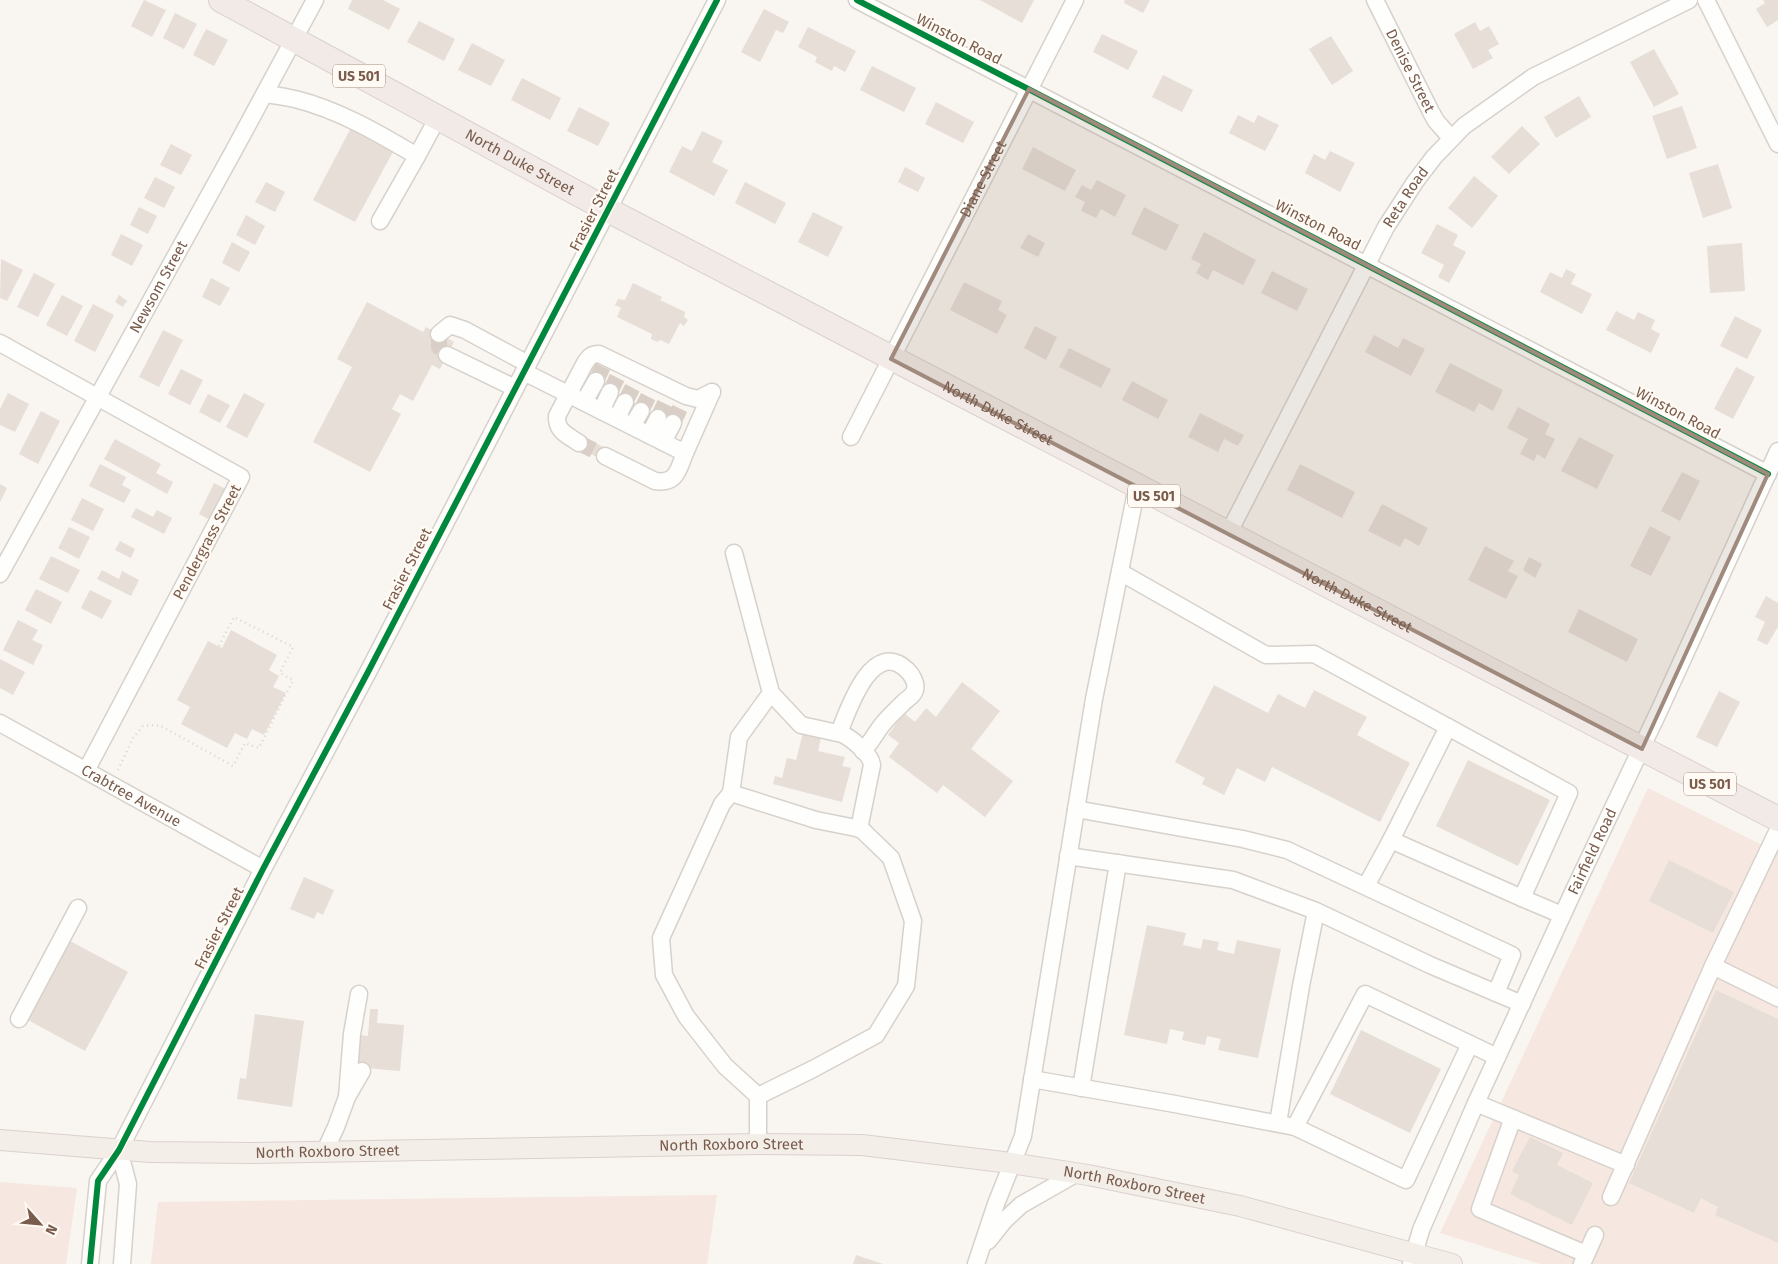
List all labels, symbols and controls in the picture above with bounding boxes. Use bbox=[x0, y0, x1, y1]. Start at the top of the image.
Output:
street label: Winston Road bbox=[913, 10, 1005, 68]
street label: Denise Street bbox=[1382, 26, 1439, 116]
road number: US 501 bbox=[333, 64, 385, 88]
street label: North Duke Street bbox=[462, 125, 578, 199]
street label: Diane Street bbox=[956, 137, 1011, 220]
street label: Reta Road bbox=[1379, 163, 1432, 231]
street label: Frasier Street bbox=[566, 165, 623, 254]
street label: Winston Road bbox=[1272, 196, 1364, 254]
street label: Newsom Street bbox=[126, 237, 191, 336]
street label: North Duke Street bbox=[940, 377, 1057, 450]
street label: Winston Road bbox=[1632, 383, 1724, 443]
street label: Pendergrass Street bbox=[169, 481, 245, 603]
road number: US 501 bbox=[1128, 484, 1180, 508]
street label: Frasier Street bbox=[379, 524, 436, 613]
street label: North Duke Street bbox=[1299, 564, 1416, 637]
street label: Crabtree Avenue bbox=[78, 761, 184, 831]
road number: US 501 bbox=[1684, 772, 1736, 796]
street label: Fairfield Road bbox=[1564, 805, 1620, 897]
street label: Frasier Street bbox=[191, 883, 248, 972]
street label: North Roxboro Street bbox=[659, 1135, 804, 1155]
street label: North Roxboro Street bbox=[255, 1141, 400, 1162]
street label: North Roxboro Street bbox=[1062, 1162, 1208, 1208]
north arrow bbox=[15, 1199, 65, 1249]
text: N bbox=[41, 1222, 61, 1238]

